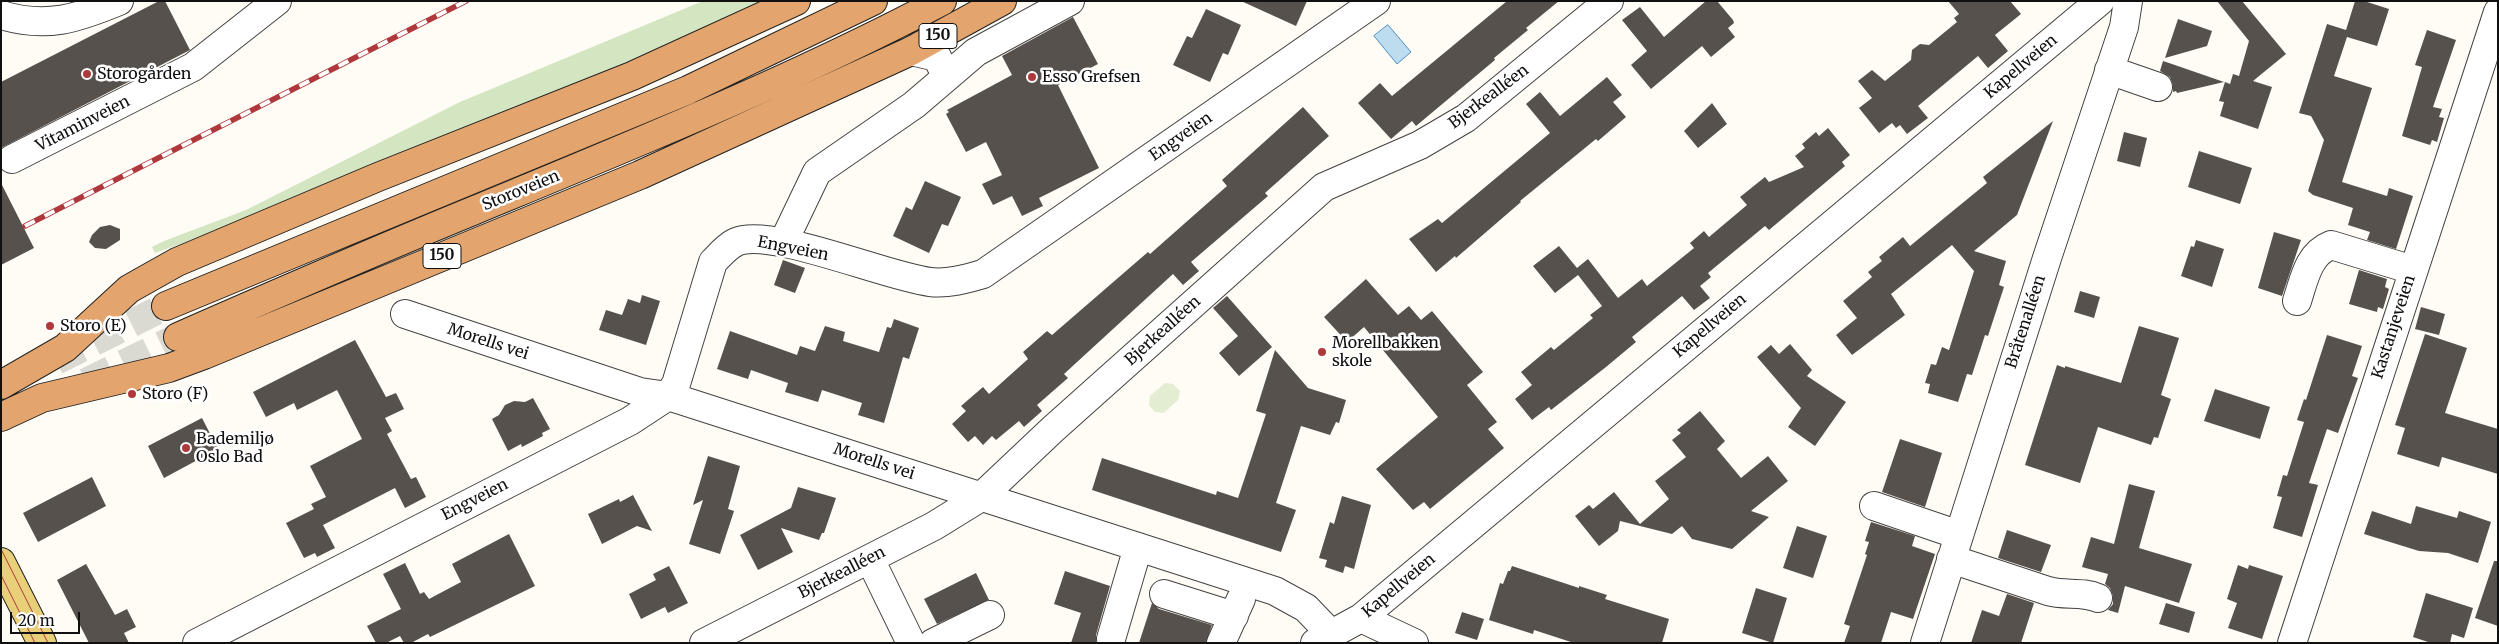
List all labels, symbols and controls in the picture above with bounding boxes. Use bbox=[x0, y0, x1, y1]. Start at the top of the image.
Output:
road number: 150 bbox=[919, 24, 957, 48]
street label: Kapellveien bbox=[1981, 31, 2061, 103]
street label: Bjerkealléen bbox=[1445, 61, 1533, 133]
place label: Storogården bbox=[97, 64, 191, 84]
place label: Esso Grefsen bbox=[1042, 67, 1140, 87]
marker: Storogården bbox=[81, 68, 93, 80]
marker: Esso Grefsen bbox=[1026, 71, 1038, 83]
street label: Vitaminveien bbox=[33, 92, 133, 156]
street label: Engveien bbox=[1146, 108, 1216, 166]
street label: Storoveien bbox=[479, 167, 563, 215]
street label: Engveien bbox=[756, 233, 830, 265]
road number: 150 bbox=[423, 244, 461, 268]
street label: Bråtenalléen bbox=[2002, 273, 2050, 371]
street label: Kastanjeveien bbox=[2368, 273, 2420, 381]
street label: Kapellveien bbox=[1670, 290, 1750, 362]
street label: Bjerkealléen bbox=[1121, 292, 1205, 370]
place label: Storo (E) bbox=[60, 316, 127, 336]
marker: Storo (E) bbox=[44, 320, 56, 332]
street label: Morells vei bbox=[445, 320, 531, 364]
place label: Morellbakken skole bbox=[1332, 333, 1439, 371]
marker: Morellbakken skole bbox=[1316, 346, 1328, 358]
place label: Storo (F) bbox=[142, 384, 208, 404]
marker: Storo (F) bbox=[126, 388, 138, 400]
place label: Bademiljø Oslo Bad bbox=[196, 429, 274, 467]
street label: Morells vei bbox=[831, 440, 917, 484]
marker: Bademiljø Oslo Bad bbox=[180, 442, 192, 454]
street label: Engveien bbox=[439, 475, 511, 525]
street label: Bjerkealléen bbox=[795, 543, 889, 603]
street label: Kapellveien bbox=[1359, 550, 1439, 622]
scale bar bbox=[12, 602, 82, 634]
text: 20 m bbox=[18, 611, 55, 630]

